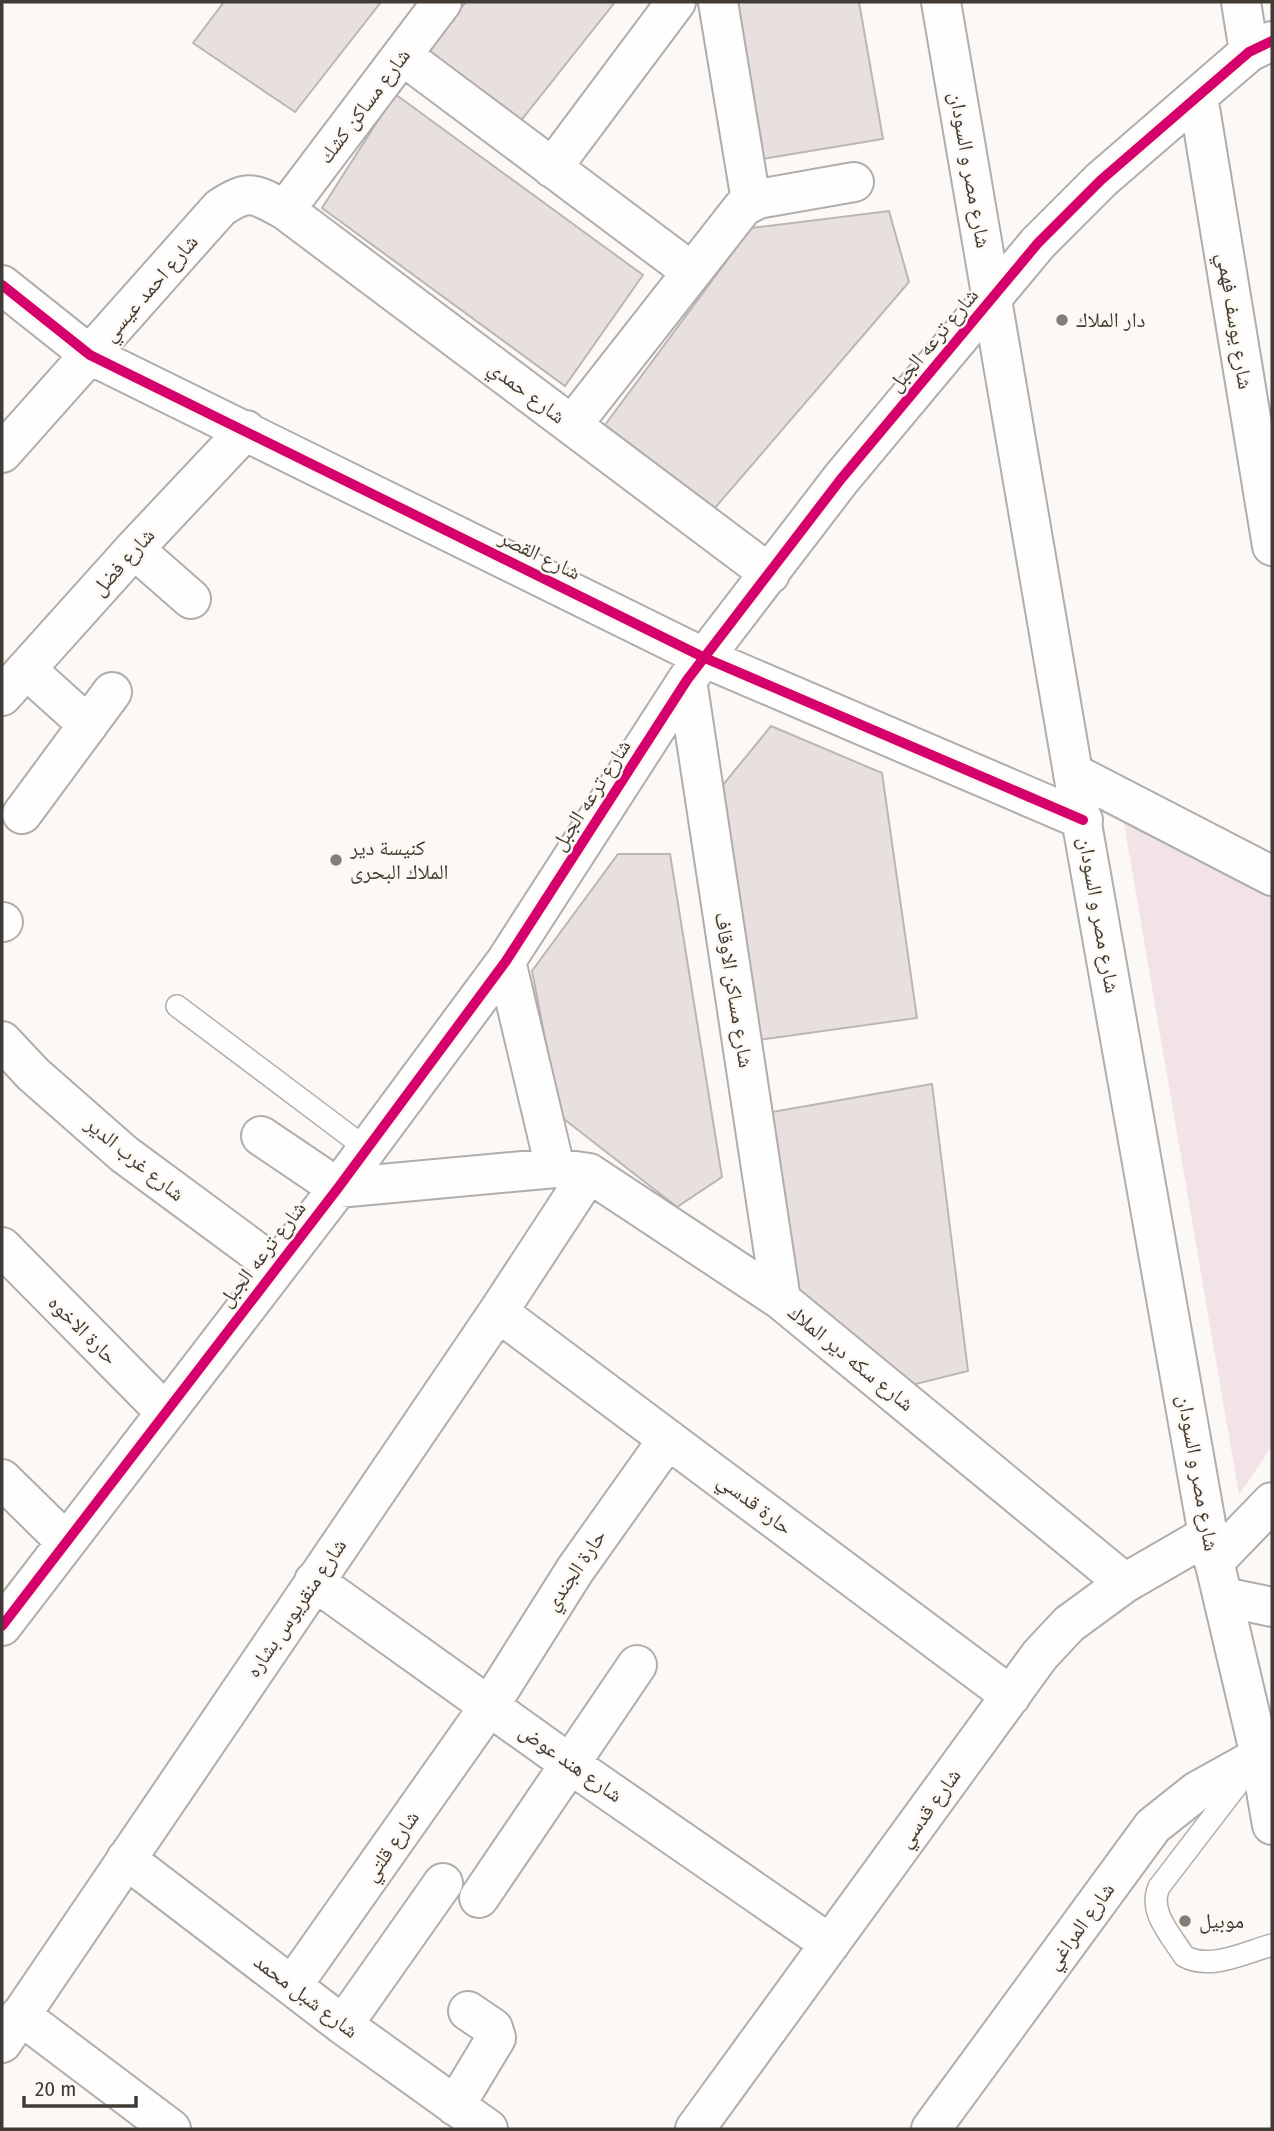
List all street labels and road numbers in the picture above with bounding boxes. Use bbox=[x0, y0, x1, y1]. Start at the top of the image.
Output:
street label: شارع مساكن كشك bbox=[312, 43, 416, 169]
street label: شارع مصر و السودان bbox=[943, 90, 997, 250]
street label: شارع احمد عيسي bbox=[96, 229, 206, 349]
street label: شارع يوسف فهمي bbox=[1208, 251, 1259, 392]
street label: شارع ترعه الجبل bbox=[882, 283, 984, 397]
street label: شارع حمدي bbox=[481, 355, 571, 432]
street label: شارع فضل bbox=[86, 523, 160, 601]
street label: شارع القصر bbox=[494, 524, 585, 586]
street label: شارع ترعه الجبل bbox=[545, 734, 637, 856]
street label: شارع مصر و السودان bbox=[1072, 835, 1126, 995]
street label: شارع مساكن الاوقاف bbox=[709, 910, 759, 1070]
street label: شارع غرب الدير bbox=[79, 1110, 190, 1207]
street label: شارع ترعه الجبل bbox=[212, 1196, 312, 1312]
street label: حارة الاخوه bbox=[43, 1290, 123, 1370]
street label: شارع سكه دير الملاك bbox=[783, 1299, 919, 1417]
street label: شارع مصر و السودان bbox=[1171, 1393, 1225, 1553]
street label: حارة قدسي bbox=[710, 1467, 798, 1543]
street label: حارة الجندي bbox=[538, 1524, 614, 1618]
street label: شارع منقريوس بشاره bbox=[240, 1534, 352, 1682]
street label: شارع هند عوض bbox=[514, 1718, 628, 1808]
street label: شارع قدسي bbox=[891, 1763, 969, 1855]
street label: شارع قلتي bbox=[357, 1805, 428, 1888]
street label: شارع المراغي bbox=[1040, 1877, 1123, 1977]
street label: شارع شبل محمد bbox=[249, 1948, 363, 2044]

